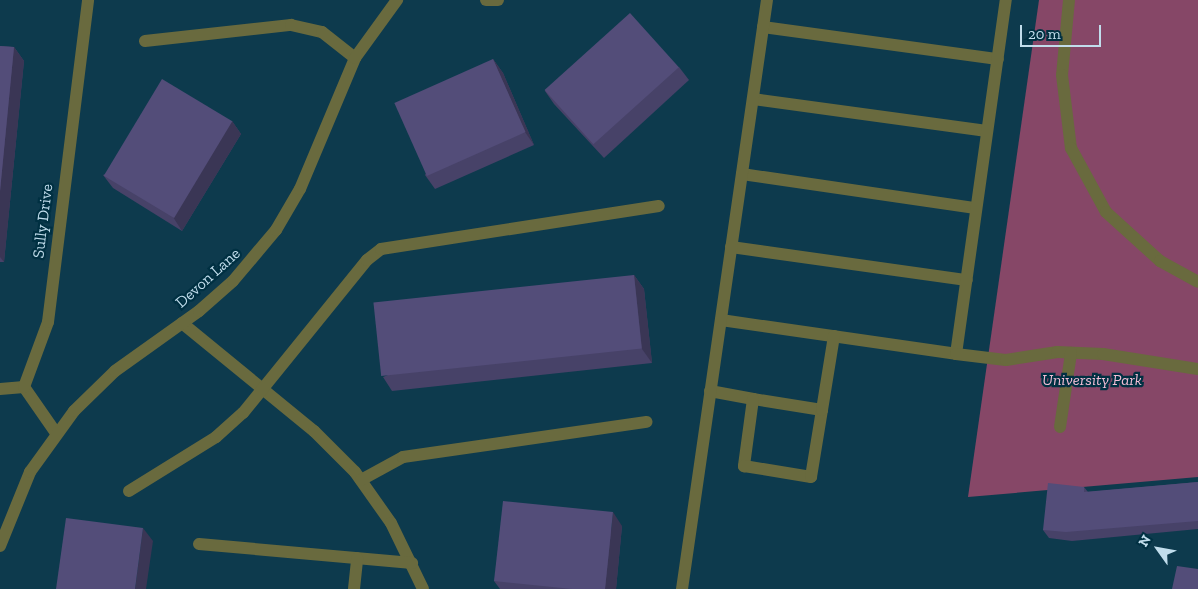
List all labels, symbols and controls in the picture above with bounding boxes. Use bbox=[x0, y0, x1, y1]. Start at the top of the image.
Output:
scale bar bbox=[1023, 15, 1104, 47]
text: 20 m bbox=[1028, 25, 1061, 43]
street label: Sully Drive bbox=[29, 182, 57, 260]
street label: Devon Lane bbox=[172, 244, 244, 312]
park label: University Park bbox=[1042, 370, 1142, 390]
north arrow bbox=[1133, 524, 1183, 574]
text: N bbox=[1135, 532, 1155, 550]

